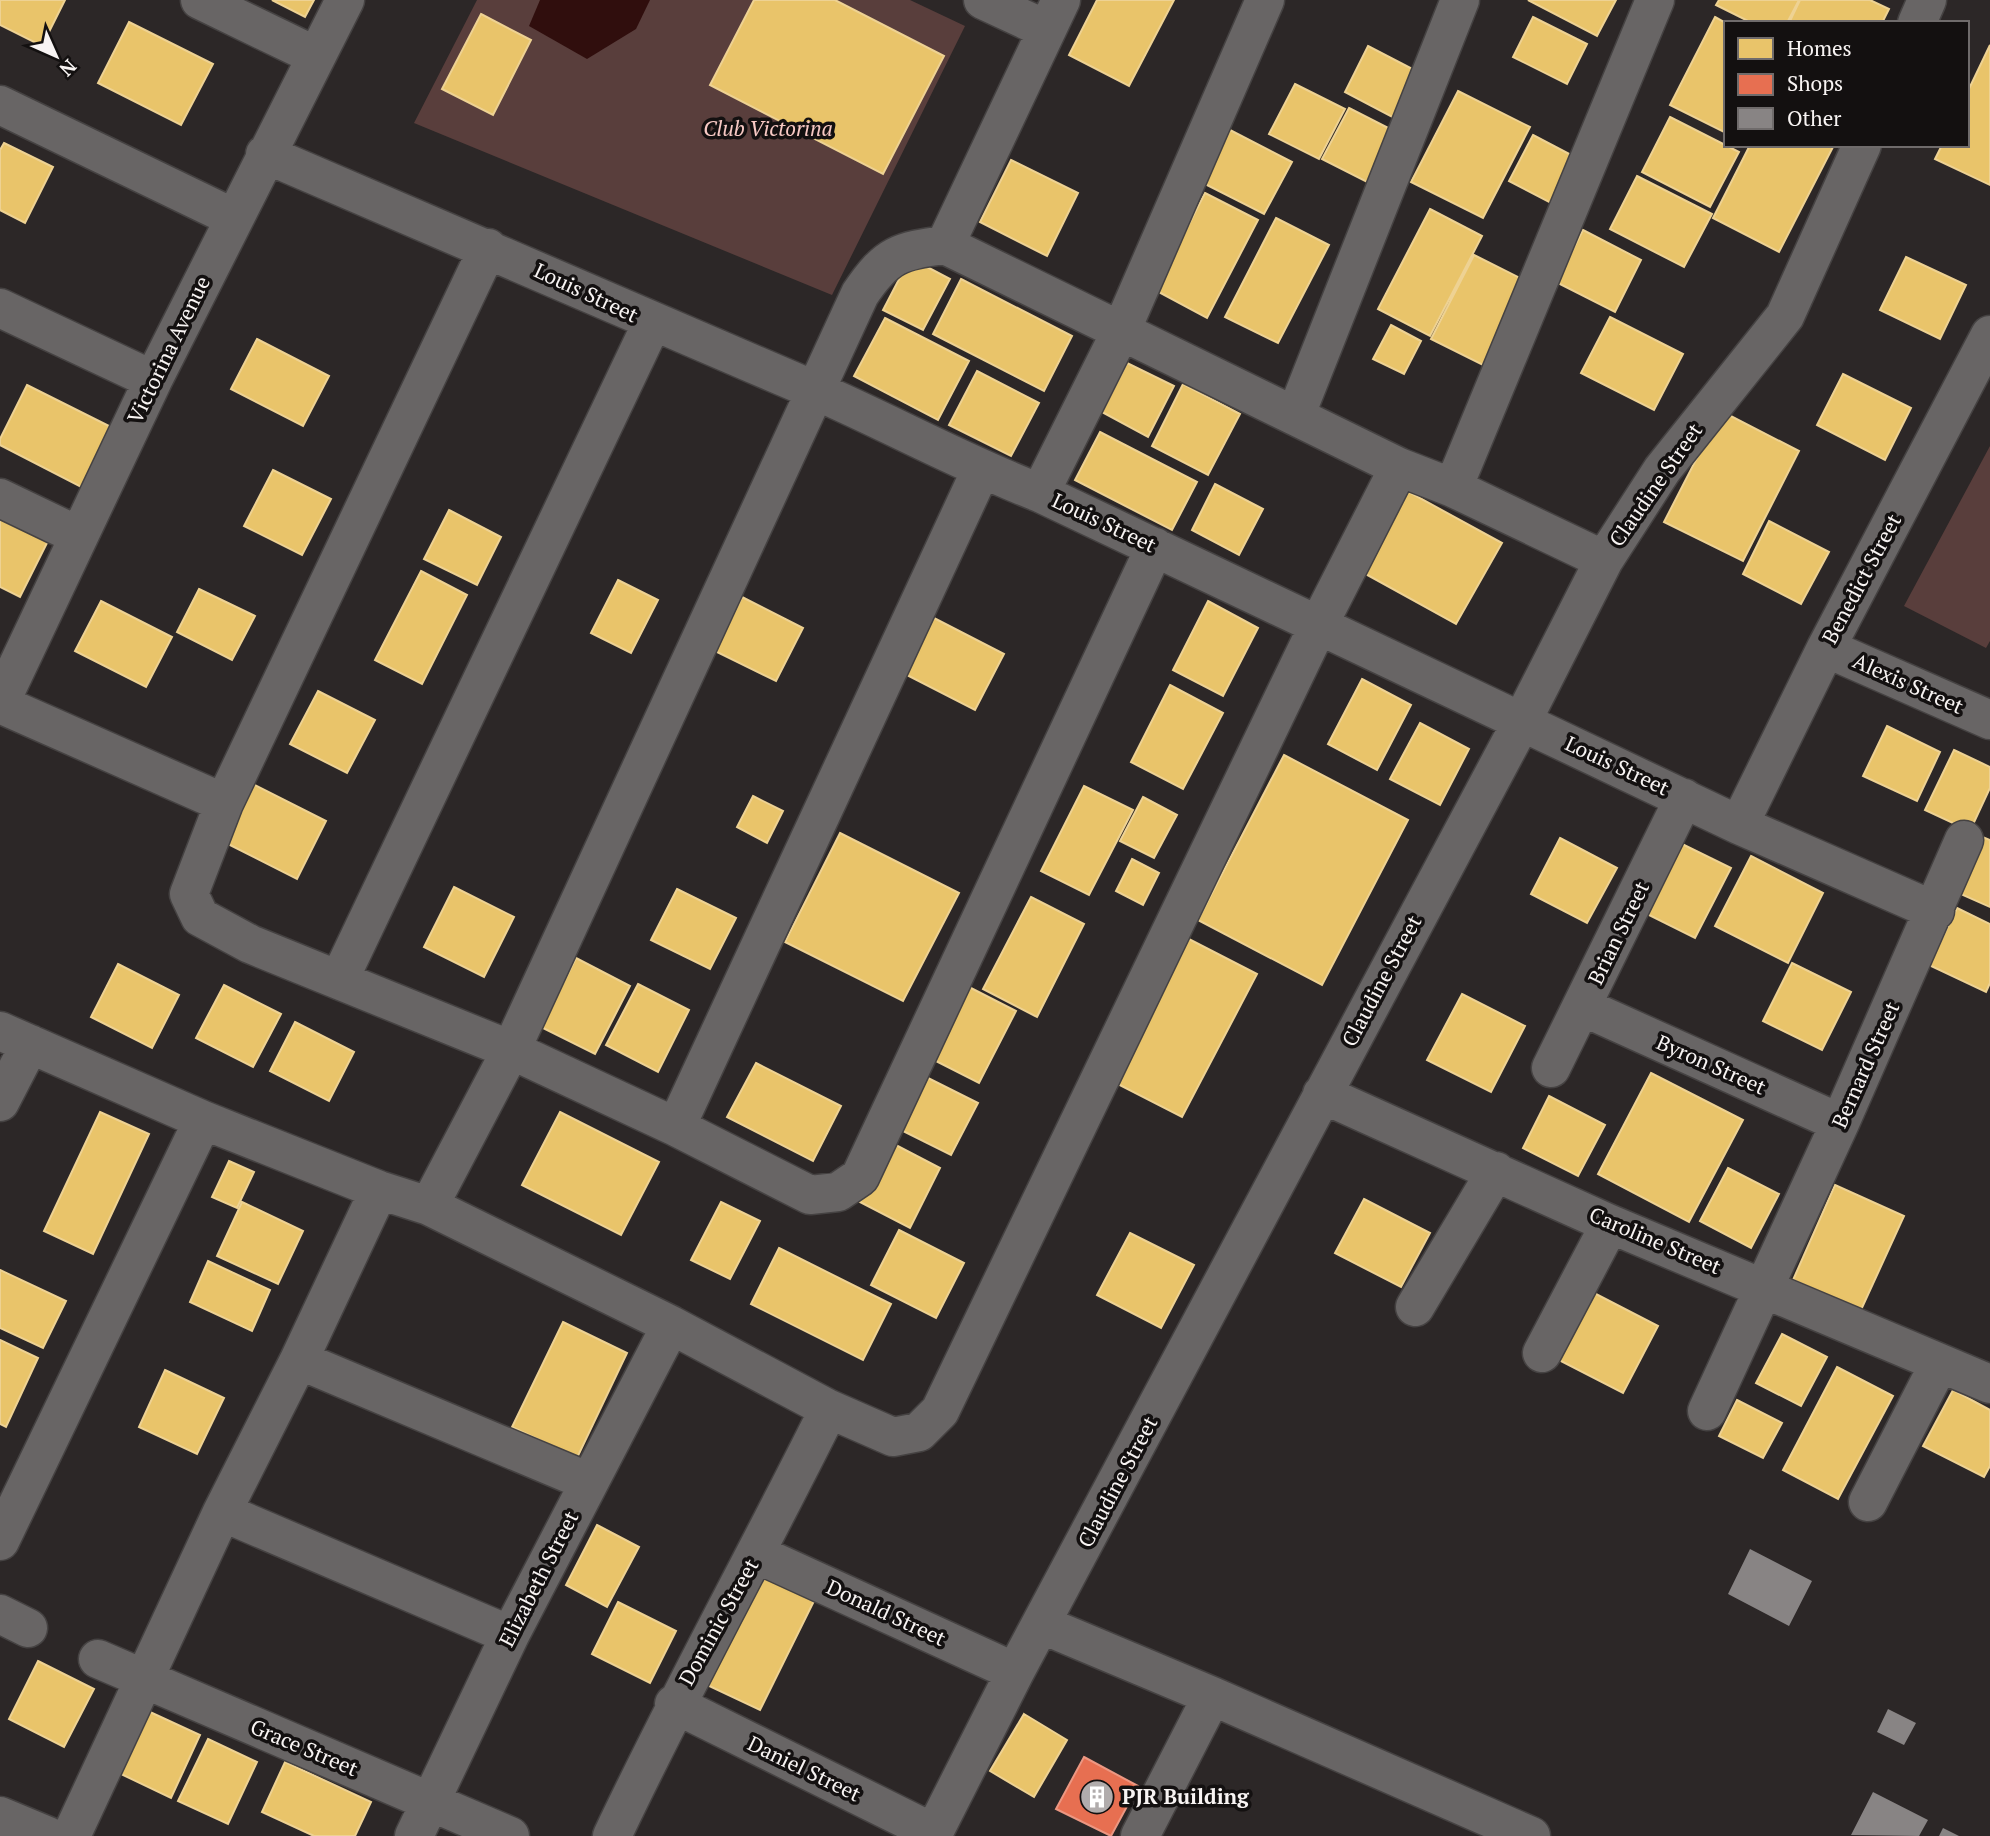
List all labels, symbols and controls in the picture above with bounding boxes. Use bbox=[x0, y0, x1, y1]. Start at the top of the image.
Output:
north arrow bbox=[21, 21, 91, 91]
legend bbox=[1724, 21, 1969, 147]
text: Homes bbox=[1787, 34, 1852, 62]
text: N bbox=[54, 54, 82, 83]
text: Shops bbox=[1787, 69, 1843, 97]
text: Other bbox=[1787, 104, 1841, 132]
park label: Club Victorina bbox=[703, 114, 833, 142]
street label: Louis Street bbox=[530, 256, 643, 328]
street label: Victorina Avenue bbox=[120, 271, 216, 428]
street label: Claudine Street bbox=[1602, 417, 1708, 552]
street label: Louis Street bbox=[1048, 486, 1161, 558]
street label: Benedict Street bbox=[1815, 509, 1907, 648]
street label: Alexis Street bbox=[1849, 646, 1968, 720]
street label: Louis Street bbox=[1561, 729, 1674, 801]
street label: Brian Street bbox=[1581, 876, 1655, 989]
street label: Claudine Street bbox=[1335, 910, 1428, 1051]
street label: Bernard Street bbox=[1825, 997, 1906, 1132]
street label: Byron Street bbox=[1652, 1028, 1771, 1101]
street label: Caroline Street bbox=[1585, 1200, 1726, 1281]
street label: Claudine Street bbox=[1071, 1411, 1164, 1552]
street label: Elizabeth Street bbox=[492, 1506, 584, 1651]
street label: Dominic Street bbox=[672, 1553, 765, 1690]
street label: Donald Street bbox=[822, 1572, 951, 1652]
street label: Grace Street bbox=[246, 1712, 363, 1782]
street label: Daniel Street bbox=[743, 1729, 866, 1808]
building icon: PJR Building bbox=[1078, 1778, 1116, 1816]
place label: PJR Building bbox=[1122, 1782, 1250, 1810]

